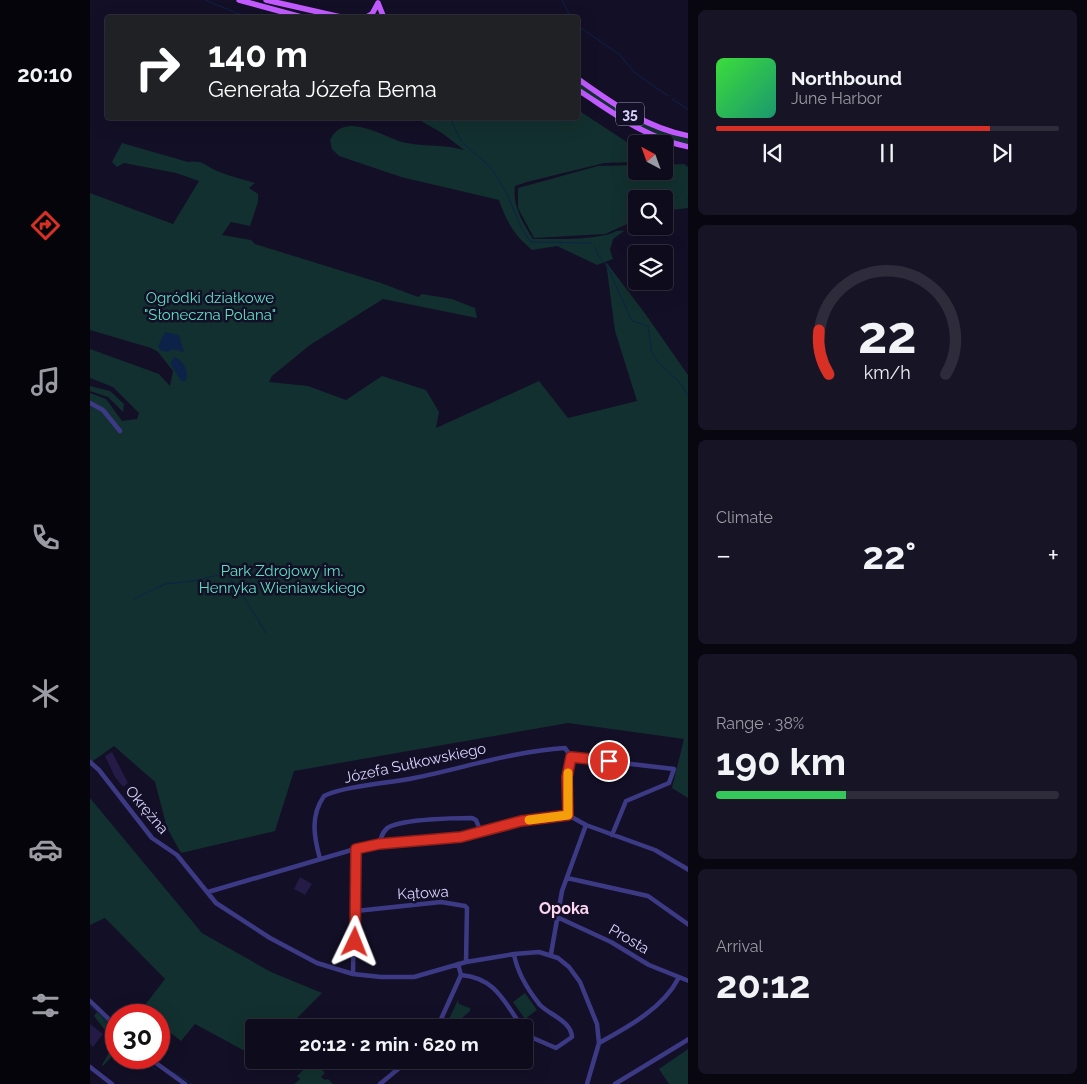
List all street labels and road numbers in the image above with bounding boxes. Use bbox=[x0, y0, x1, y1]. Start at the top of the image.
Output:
road number: 35 bbox=[616, 102, 644, 126]
street label: Józefa Sułkowskiego bbox=[342, 739, 488, 787]
street label: Okrężna bbox=[122, 782, 172, 838]
street label: Kątowa bbox=[397, 883, 449, 903]
street label: Prosta bbox=[606, 920, 652, 958]

